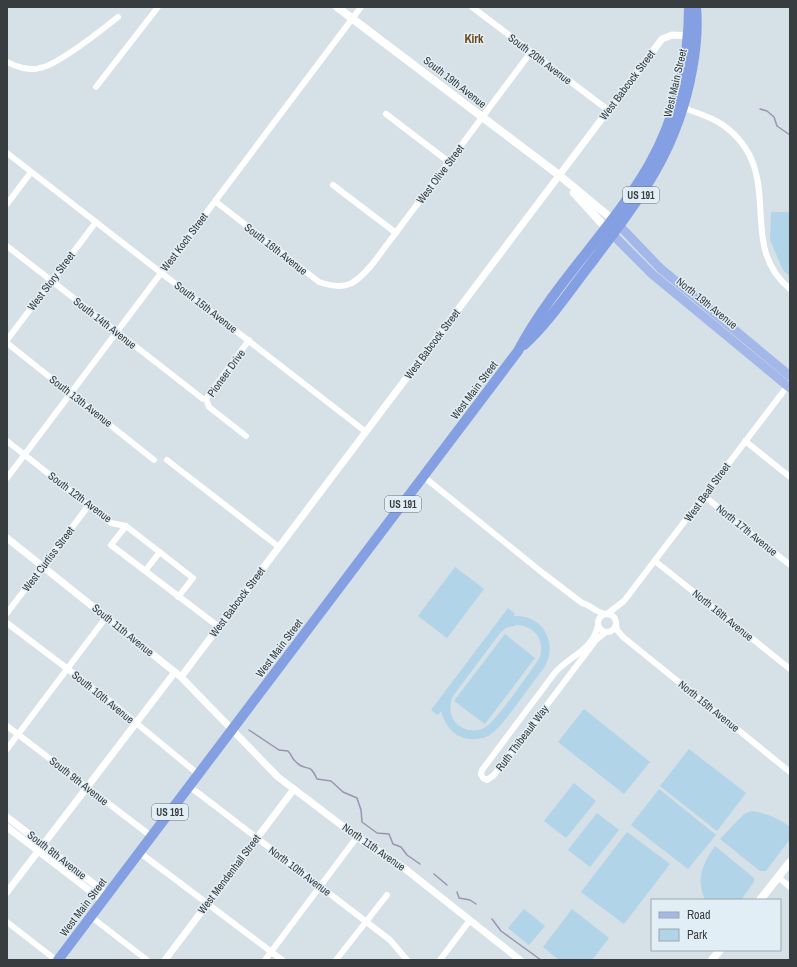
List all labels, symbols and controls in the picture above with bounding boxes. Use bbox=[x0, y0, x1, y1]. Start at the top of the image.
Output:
district label: Kirk bbox=[464, 31, 484, 47]
street label: South 20th Avenue bbox=[505, 31, 575, 87]
street label: West Babcock Street bbox=[596, 47, 658, 123]
street label: West Main Street bbox=[660, 47, 690, 118]
street label: South 19th Avenue bbox=[421, 53, 489, 111]
street label: West Olive Street bbox=[413, 141, 467, 206]
road number: US 191 bbox=[623, 187, 659, 203]
street label: West Koch Street bbox=[157, 209, 211, 274]
street label: South 16th Avenue bbox=[242, 220, 310, 278]
street label: West Story Street bbox=[24, 248, 78, 313]
street label: North 19th Avenue bbox=[674, 274, 740, 332]
street label: South 15th Avenue bbox=[172, 278, 240, 336]
street label: South 14th Avenue bbox=[71, 294, 139, 352]
street label: West Babcock Street bbox=[401, 306, 463, 382]
street label: Pioneer Drive bbox=[204, 346, 248, 400]
street label: West Main Street bbox=[447, 358, 501, 422]
street label: South 13th Avenue bbox=[47, 372, 115, 430]
street label: West Beall Street bbox=[681, 459, 733, 524]
street label: South 12th Avenue bbox=[45, 469, 115, 525]
road number: US 191 bbox=[385, 496, 421, 512]
street label: North 17th Avenue bbox=[714, 501, 780, 559]
street label: West Curtiss Street bbox=[19, 523, 77, 594]
street label: West Babcock Street bbox=[206, 564, 268, 640]
street label: North 16th Avenue bbox=[690, 586, 756, 644]
street label: South 11th Avenue bbox=[89, 601, 157, 659]
street label: West Main Street bbox=[252, 616, 306, 680]
street label: South 10th Avenue bbox=[69, 668, 137, 726]
street label: North 15th Avenue bbox=[676, 677, 742, 735]
street label: Ruth Thibeault Way bbox=[493, 702, 552, 774]
street label: South 9th Avenue bbox=[47, 754, 111, 808]
road number: US 191 bbox=[152, 804, 188, 820]
street label: North 11th Avenue bbox=[340, 820, 408, 874]
street label: South 8th Avenue bbox=[25, 828, 89, 882]
street label: West Mendenhall Street bbox=[194, 831, 264, 917]
street label: North 10th Avenue bbox=[266, 843, 334, 899]
street label: West Main Street bbox=[56, 875, 110, 939]
legend bbox=[651, 899, 781, 951]
text: Road bbox=[687, 907, 711, 923]
text: Park bbox=[687, 927, 707, 943]

